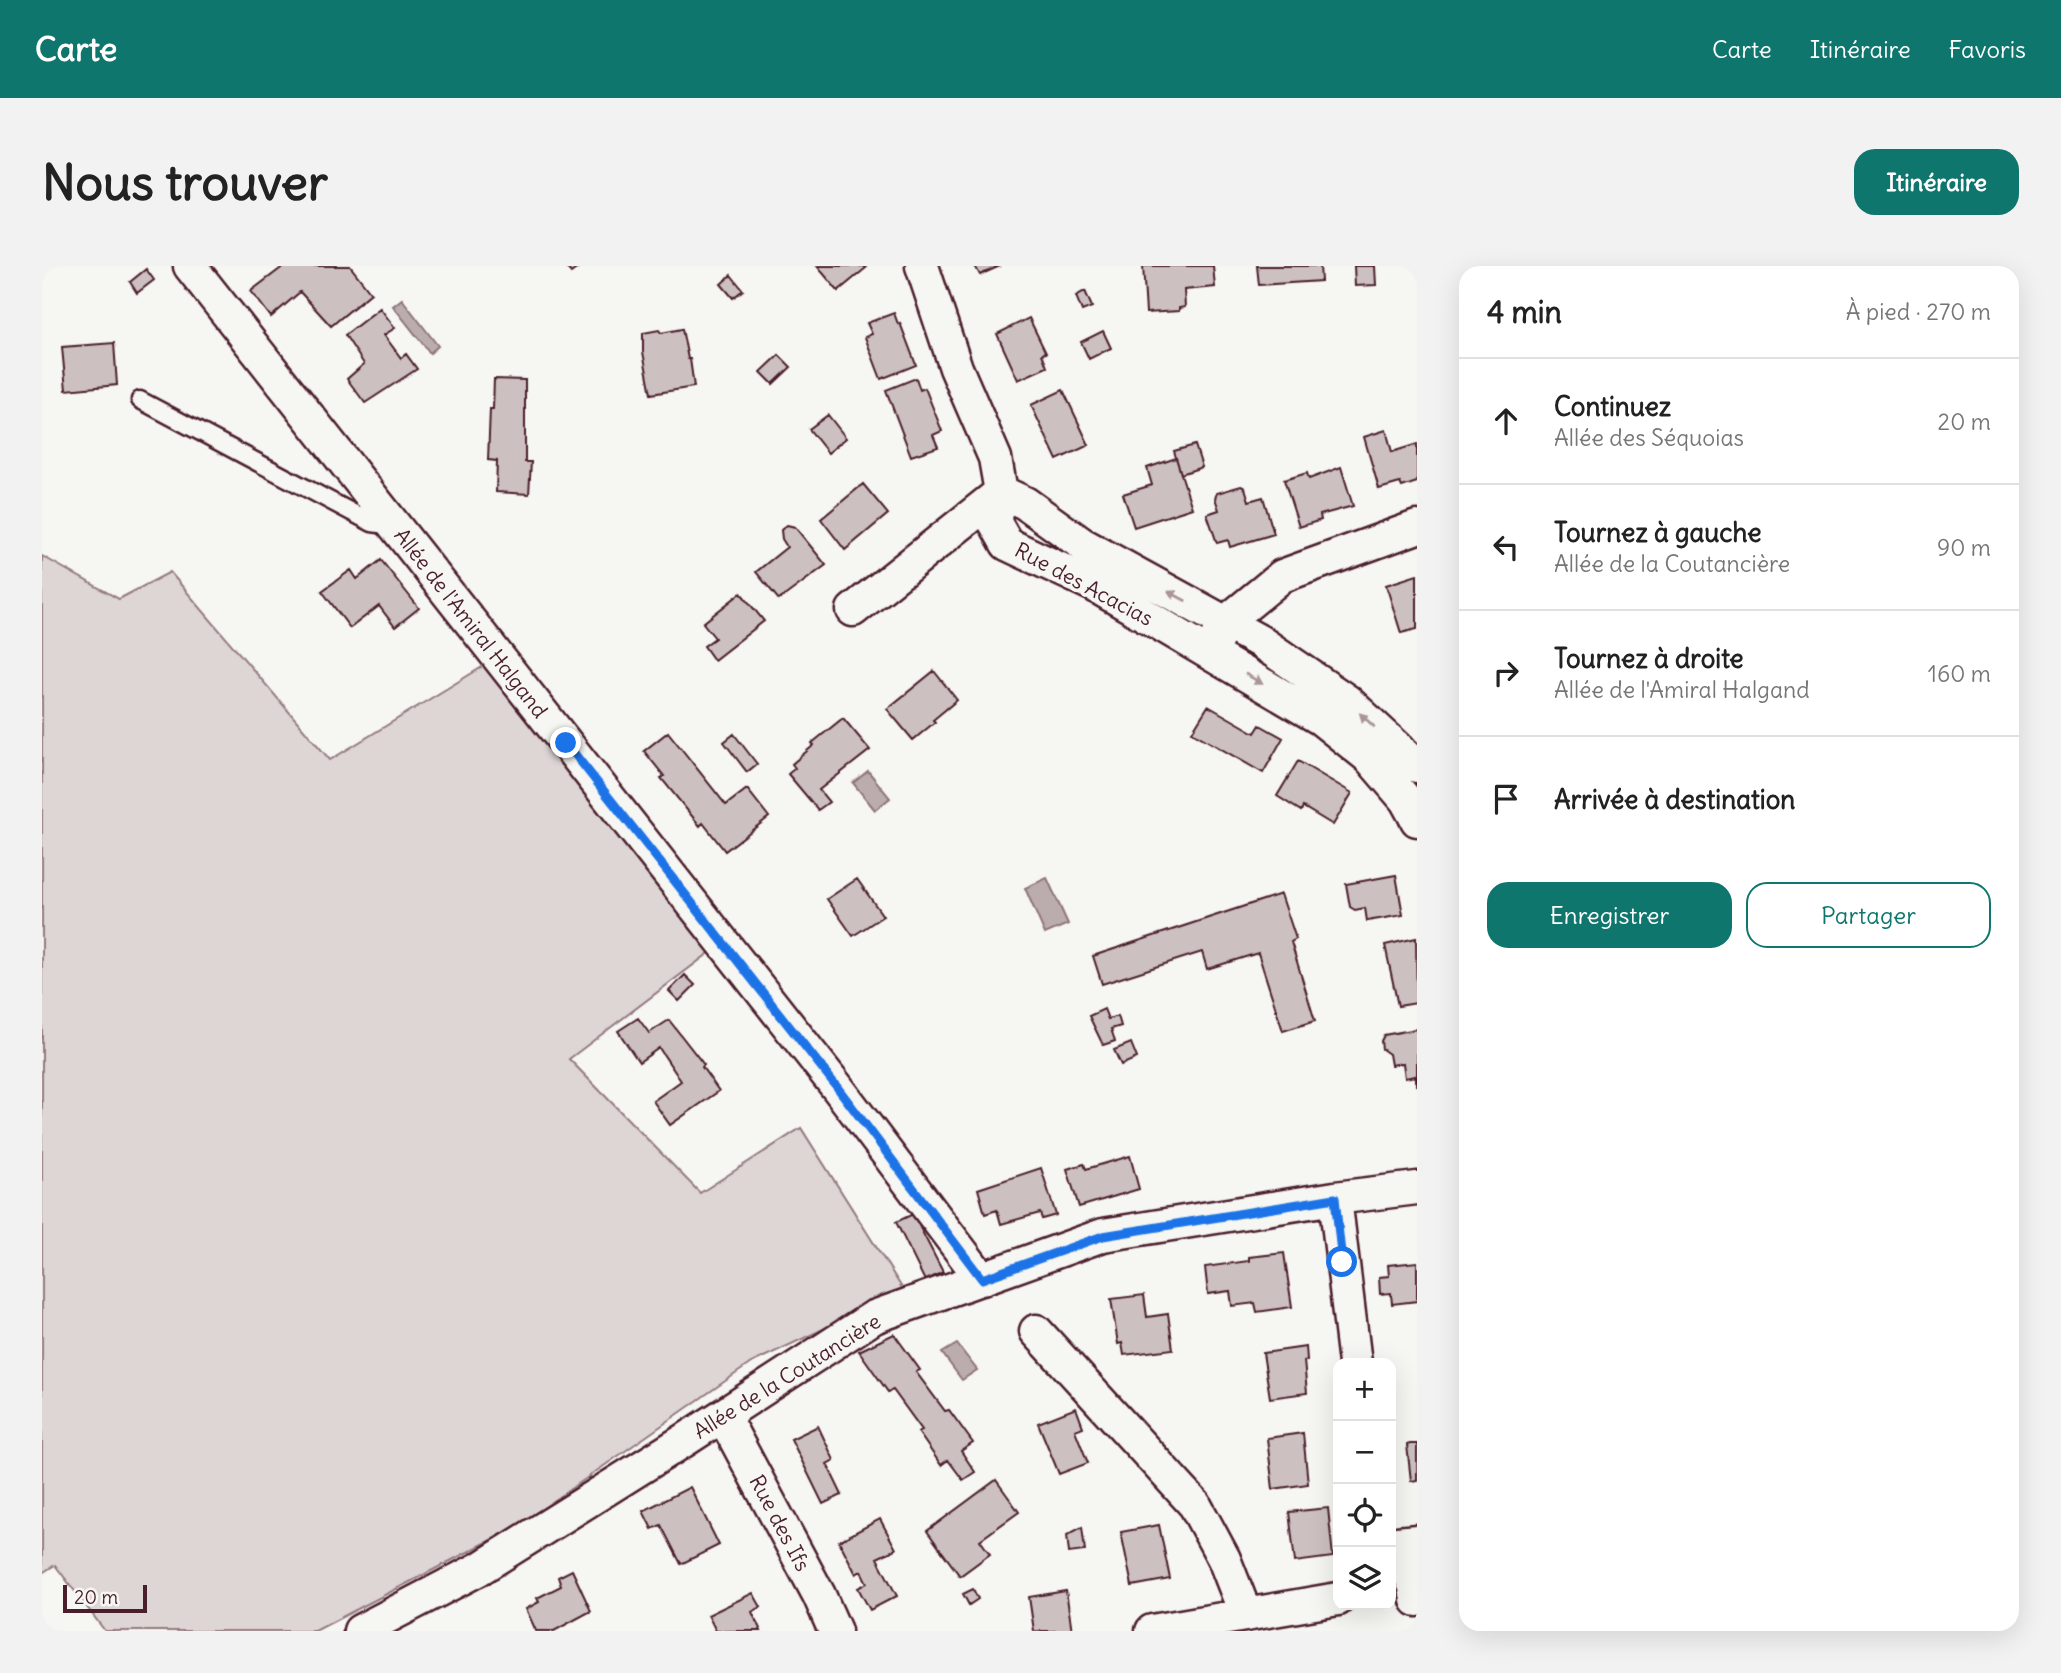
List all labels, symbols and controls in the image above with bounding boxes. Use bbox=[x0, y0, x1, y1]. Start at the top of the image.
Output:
text: Carte bbox=[35, 28, 117, 70]
text: Carte bbox=[1712, 34, 1772, 64]
text: Itinéraire bbox=[1810, 34, 1911, 64]
text: Favoris bbox=[1949, 34, 2026, 64]
button: Itinéraire bbox=[1854, 149, 2019, 215]
text: Nous trouver bbox=[42, 152, 328, 213]
text: 4 min bbox=[1487, 293, 1562, 331]
text: À pied · 270 m bbox=[1846, 297, 1991, 326]
text: Continuez bbox=[1554, 390, 1671, 423]
icon: ahead bbox=[1487, 402, 1525, 440]
text: 20 m bbox=[1938, 407, 1991, 436]
text: Allée des Séquoias bbox=[1554, 423, 1744, 452]
text: Tournez à gauche bbox=[1554, 516, 1762, 549]
street label: Allée de l'Amiral Halgand bbox=[388, 523, 554, 723]
icon: left bbox=[1487, 528, 1525, 566]
text: 90 m bbox=[1937, 533, 1991, 562]
street label: Rue des Acacias bbox=[1010, 536, 1158, 632]
text: Allée de la Coutancière bbox=[1554, 549, 1790, 578]
one-way arrow bbox=[1167, 590, 1187, 602]
text: Tournez à droite bbox=[1554, 642, 1744, 675]
icon: right bbox=[1487, 654, 1525, 692]
text: 160 m bbox=[1928, 659, 1991, 688]
one-way arrow bbox=[1244, 673, 1263, 685]
text: Allée de l'Amiral Halgand bbox=[1554, 675, 1810, 704]
one-way arrow bbox=[1359, 712, 1376, 728]
route end bbox=[550, 727, 581, 758]
icon: arrive bbox=[1487, 780, 1525, 818]
text: Arrivée à destination bbox=[1554, 783, 1795, 816]
button: Enregistrer bbox=[1487, 882, 1732, 948]
button: Partager bbox=[1746, 882, 1991, 948]
route start bbox=[1326, 1246, 1357, 1277]
street label: Allée de la Coutancière bbox=[688, 1307, 886, 1445]
map controls bbox=[1333, 1358, 1396, 1610]
button: + bbox=[1333, 1358, 1396, 1421]
button: − bbox=[1333, 1421, 1396, 1484]
street label: Rue des Ifs bbox=[743, 1470, 817, 1576]
button: locate bbox=[1333, 1484, 1396, 1547]
button: layers bbox=[1333, 1547, 1396, 1610]
scale bar bbox=[63, 1582, 147, 1614]
text: 20 m bbox=[74, 1585, 118, 1609]

